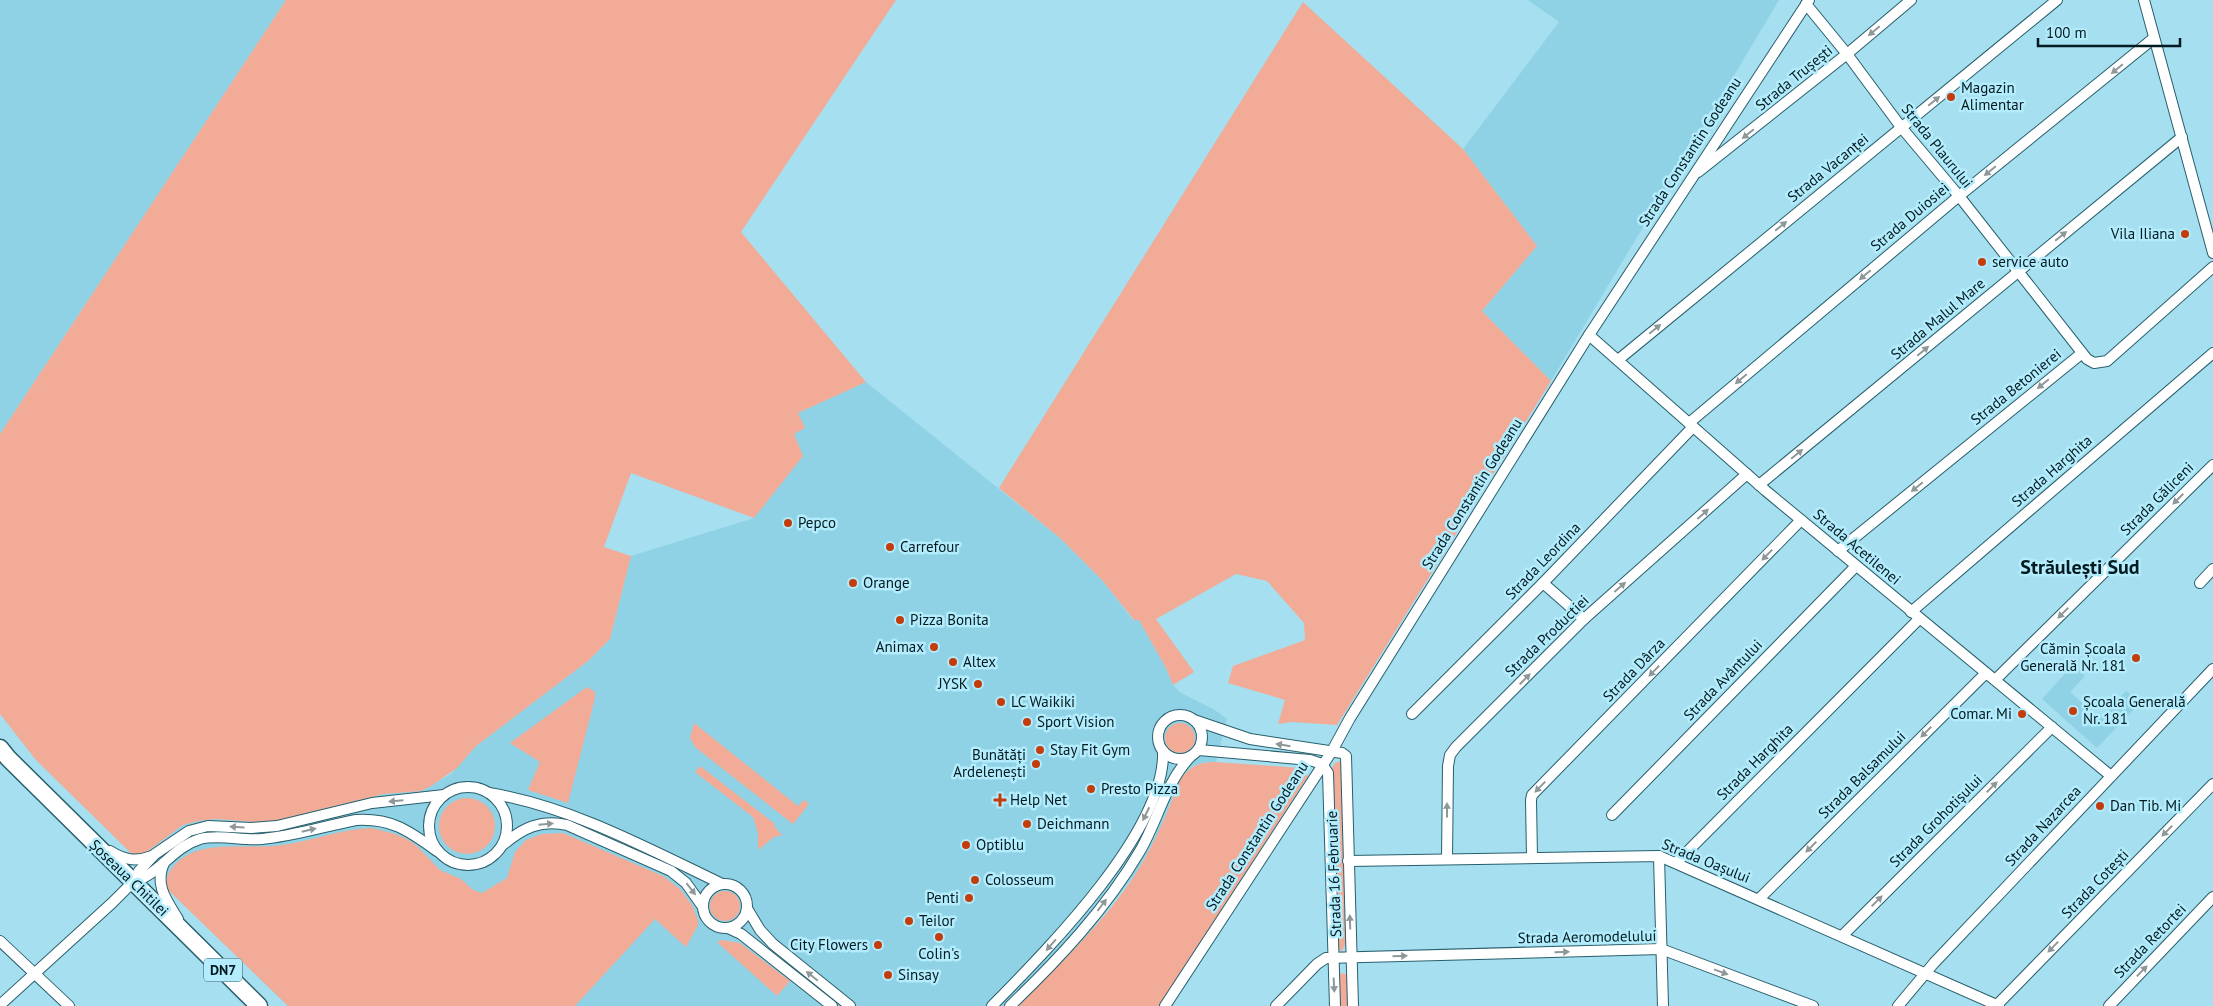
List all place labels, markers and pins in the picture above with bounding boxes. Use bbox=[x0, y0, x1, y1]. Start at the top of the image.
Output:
place label: Magazin Alimentar bbox=[1961, 78, 2024, 114]
marker: Magazin Alimentar bbox=[1945, 91, 1957, 103]
place label: Vila Iliana bbox=[2110, 224, 2175, 243]
marker: Vila Iliana bbox=[2179, 228, 2191, 240]
place label: service auto bbox=[1992, 252, 2069, 271]
marker: service auto bbox=[1976, 256, 1988, 268]
place label: Pepco bbox=[798, 513, 836, 532]
marker: Pepco bbox=[782, 517, 794, 529]
place label: Carrefour bbox=[900, 537, 959, 556]
marker: Carrefour bbox=[884, 541, 896, 553]
place label: Orange bbox=[863, 573, 910, 592]
marker: Orange bbox=[847, 577, 859, 589]
place label: Pizza Bonita bbox=[910, 610, 989, 629]
marker: Pizza Bonita bbox=[894, 614, 906, 626]
place label: Animax bbox=[876, 637, 924, 656]
place label: Cămin Școala Generală Nr. 181 bbox=[2020, 639, 2126, 675]
marker: Animax bbox=[928, 641, 940, 653]
place label: Altex bbox=[963, 652, 996, 671]
marker: Cămin Școala Generală Nr. 181 bbox=[2130, 652, 2142, 664]
marker: Altex bbox=[947, 656, 959, 668]
place label: JYSK bbox=[937, 674, 968, 693]
marker: JYSK bbox=[972, 678, 984, 690]
place label: LC Waikiki bbox=[1011, 692, 1075, 711]
place label: Școala Generală Nr. 181 bbox=[2083, 692, 2186, 728]
marker: LC Waikiki bbox=[995, 696, 1007, 708]
place label: Comar. Mi bbox=[1950, 704, 2012, 723]
marker: Școala Generală Nr. 181 bbox=[2067, 705, 2079, 717]
marker: Comar. Mi bbox=[2016, 708, 2028, 720]
place label: Sport Vision bbox=[1037, 712, 1114, 731]
marker: Sport Vision bbox=[1021, 716, 1033, 728]
place label: Stay Fit Gym bbox=[1050, 740, 1130, 759]
marker: Stay Fit Gym bbox=[1034, 744, 1046, 756]
place label: Bunătăți Ardelenești bbox=[953, 745, 1026, 781]
marker: Bunătăți Ardelenești bbox=[1030, 758, 1042, 770]
place label: Presto Pizza bbox=[1101, 779, 1178, 798]
marker: Presto Pizza bbox=[1085, 783, 1097, 795]
place label: Help Net bbox=[1010, 790, 1067, 809]
marker: Help Net bbox=[994, 794, 1006, 806]
place label: Dan Tib. Mi bbox=[2110, 796, 2181, 815]
marker: Dan Tib. Mi bbox=[2094, 800, 2106, 812]
place label: Deichmann bbox=[1037, 814, 1109, 833]
marker: Deichmann bbox=[1021, 818, 1033, 830]
place label: Optiblu bbox=[976, 835, 1024, 854]
marker: Optiblu bbox=[960, 839, 972, 851]
place label: Colosseum bbox=[985, 870, 1054, 889]
marker: Colosseum bbox=[969, 874, 981, 886]
place label: Penti bbox=[926, 888, 959, 907]
marker: Penti bbox=[963, 892, 975, 904]
place label: Teilor bbox=[919, 911, 955, 930]
marker: Teilor bbox=[903, 915, 915, 927]
marker: Colin's bbox=[933, 931, 945, 943]
place label: City Flowers bbox=[790, 935, 868, 954]
marker: City Flowers bbox=[872, 939, 884, 951]
place label: Colin's bbox=[918, 944, 960, 963]
place label: Sinsay bbox=[898, 965, 939, 984]
marker: Sinsay bbox=[882, 969, 894, 981]

